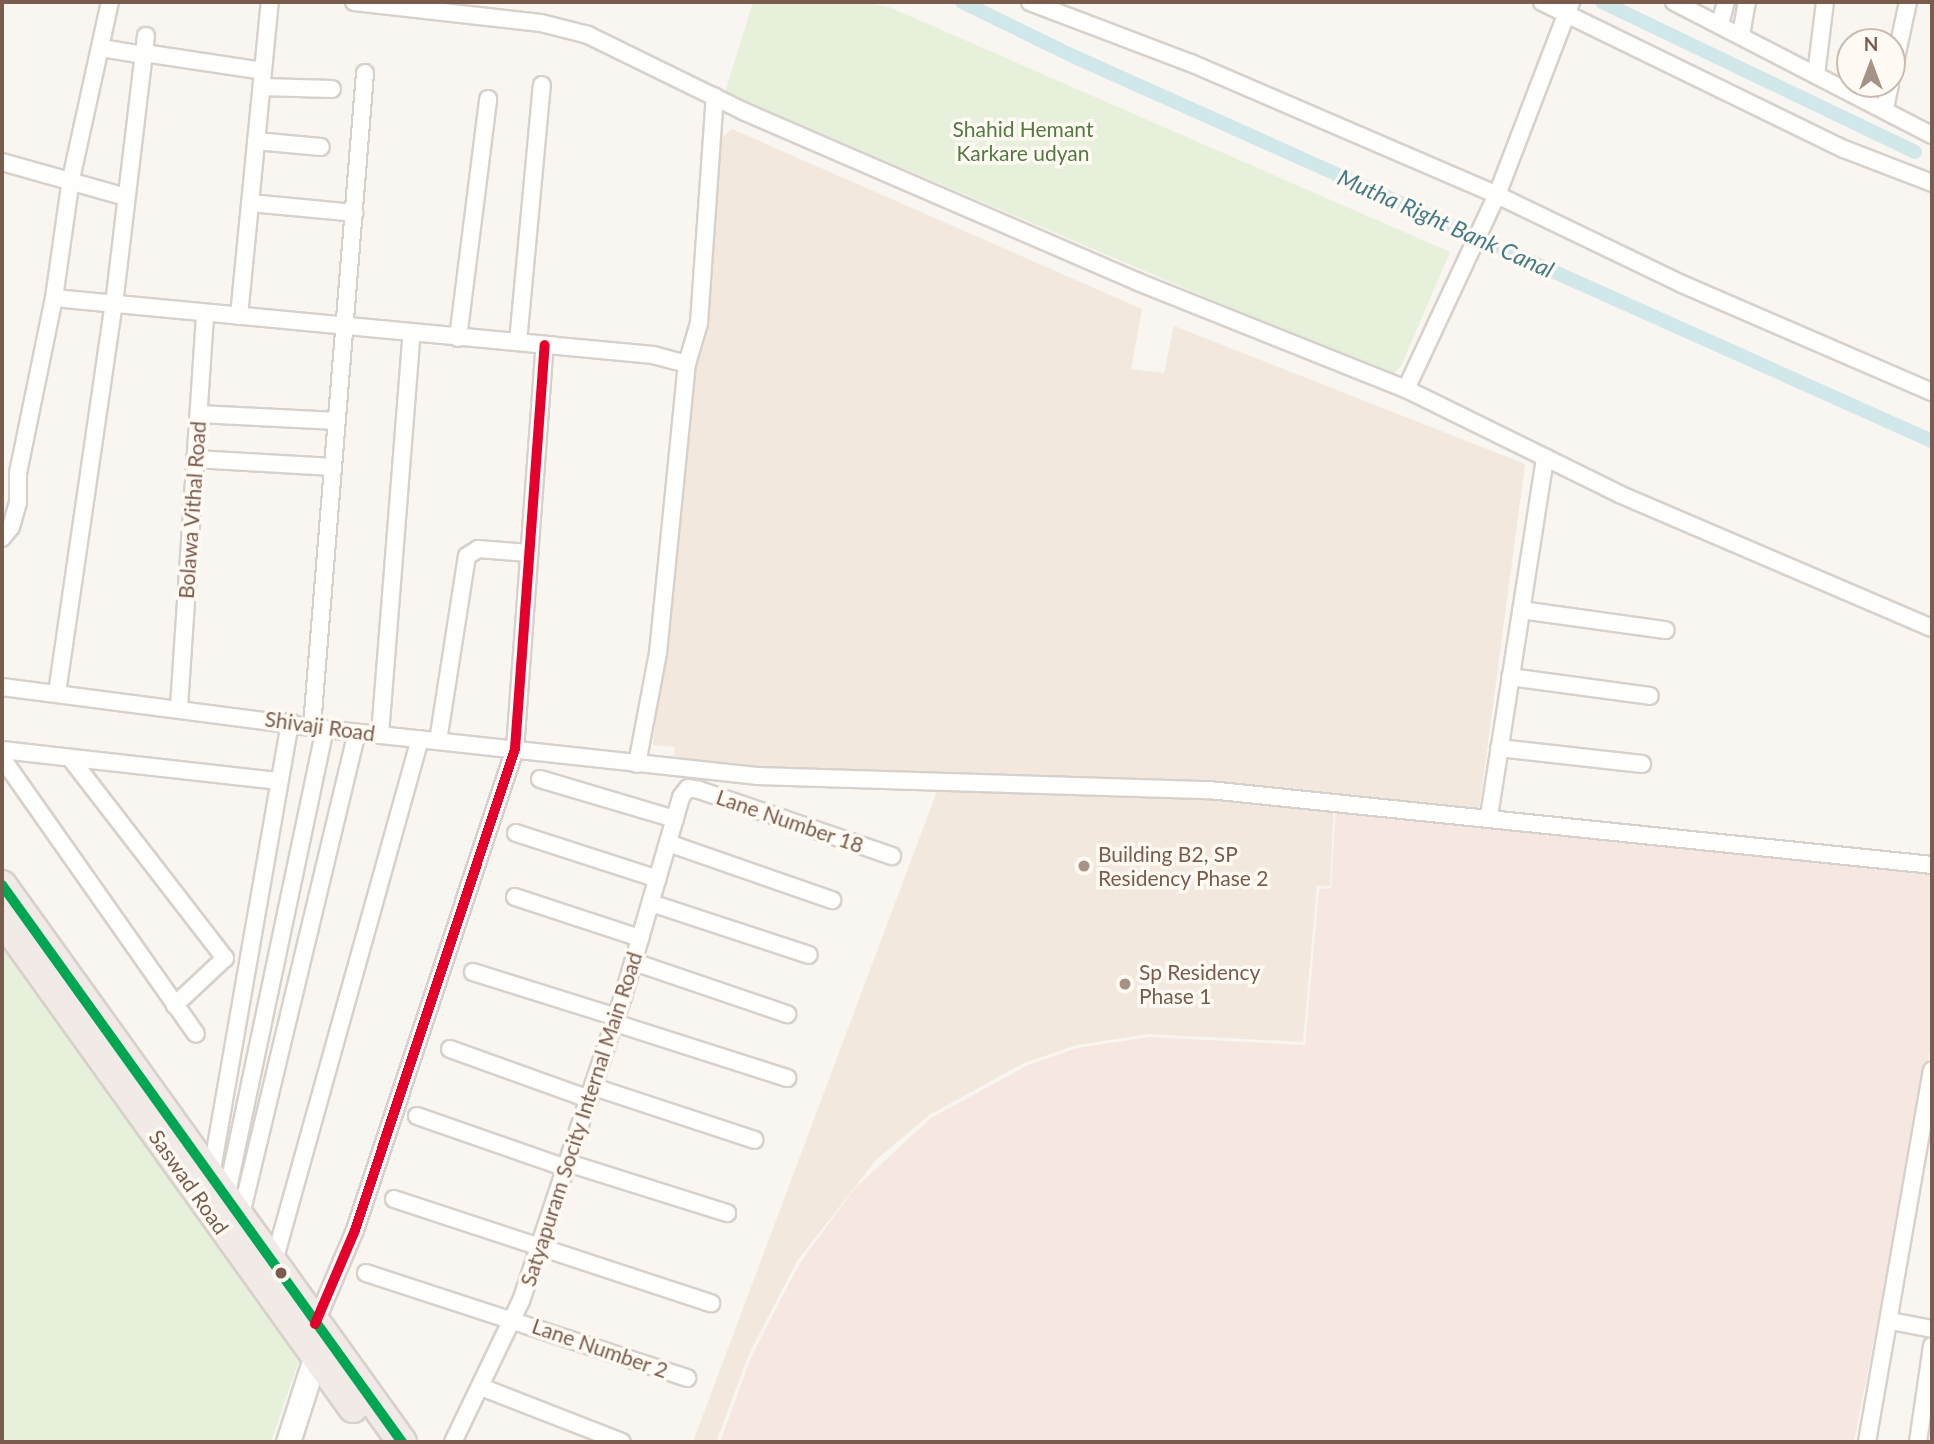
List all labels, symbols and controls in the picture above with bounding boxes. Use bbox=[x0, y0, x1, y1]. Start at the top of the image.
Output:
north arrow bbox=[1836, 28, 1906, 98]
text: N bbox=[1864, 32, 1878, 55]
park label: Shahid Hemant Karkare udyan bbox=[953, 116, 1093, 166]
water label: Mutha Right Bank Canal bbox=[1334, 163, 1558, 283]
street label: Bolawa Vithal Road bbox=[173, 420, 211, 600]
street label: Shivaji Road bbox=[263, 706, 377, 746]
street label: Lane Number 18 bbox=[713, 784, 867, 858]
place label: Building B2, SP Residency Phase 2 bbox=[1098, 841, 1269, 891]
marker: Building B2, SP Residency Phase 2 bbox=[1076, 858, 1092, 874]
street label: Satyapuram Socity Internal Main Road bbox=[515, 948, 647, 1290]
place label: Sp Residency Phase 1 bbox=[1139, 959, 1260, 1009]
marker: Sp Residency Phase 1 bbox=[1117, 976, 1133, 992]
street label: Saswad Road bbox=[144, 1125, 234, 1239]
unlabelled marker bbox=[274, 1266, 288, 1280]
street label: Lane Number 2 bbox=[529, 1313, 671, 1383]

